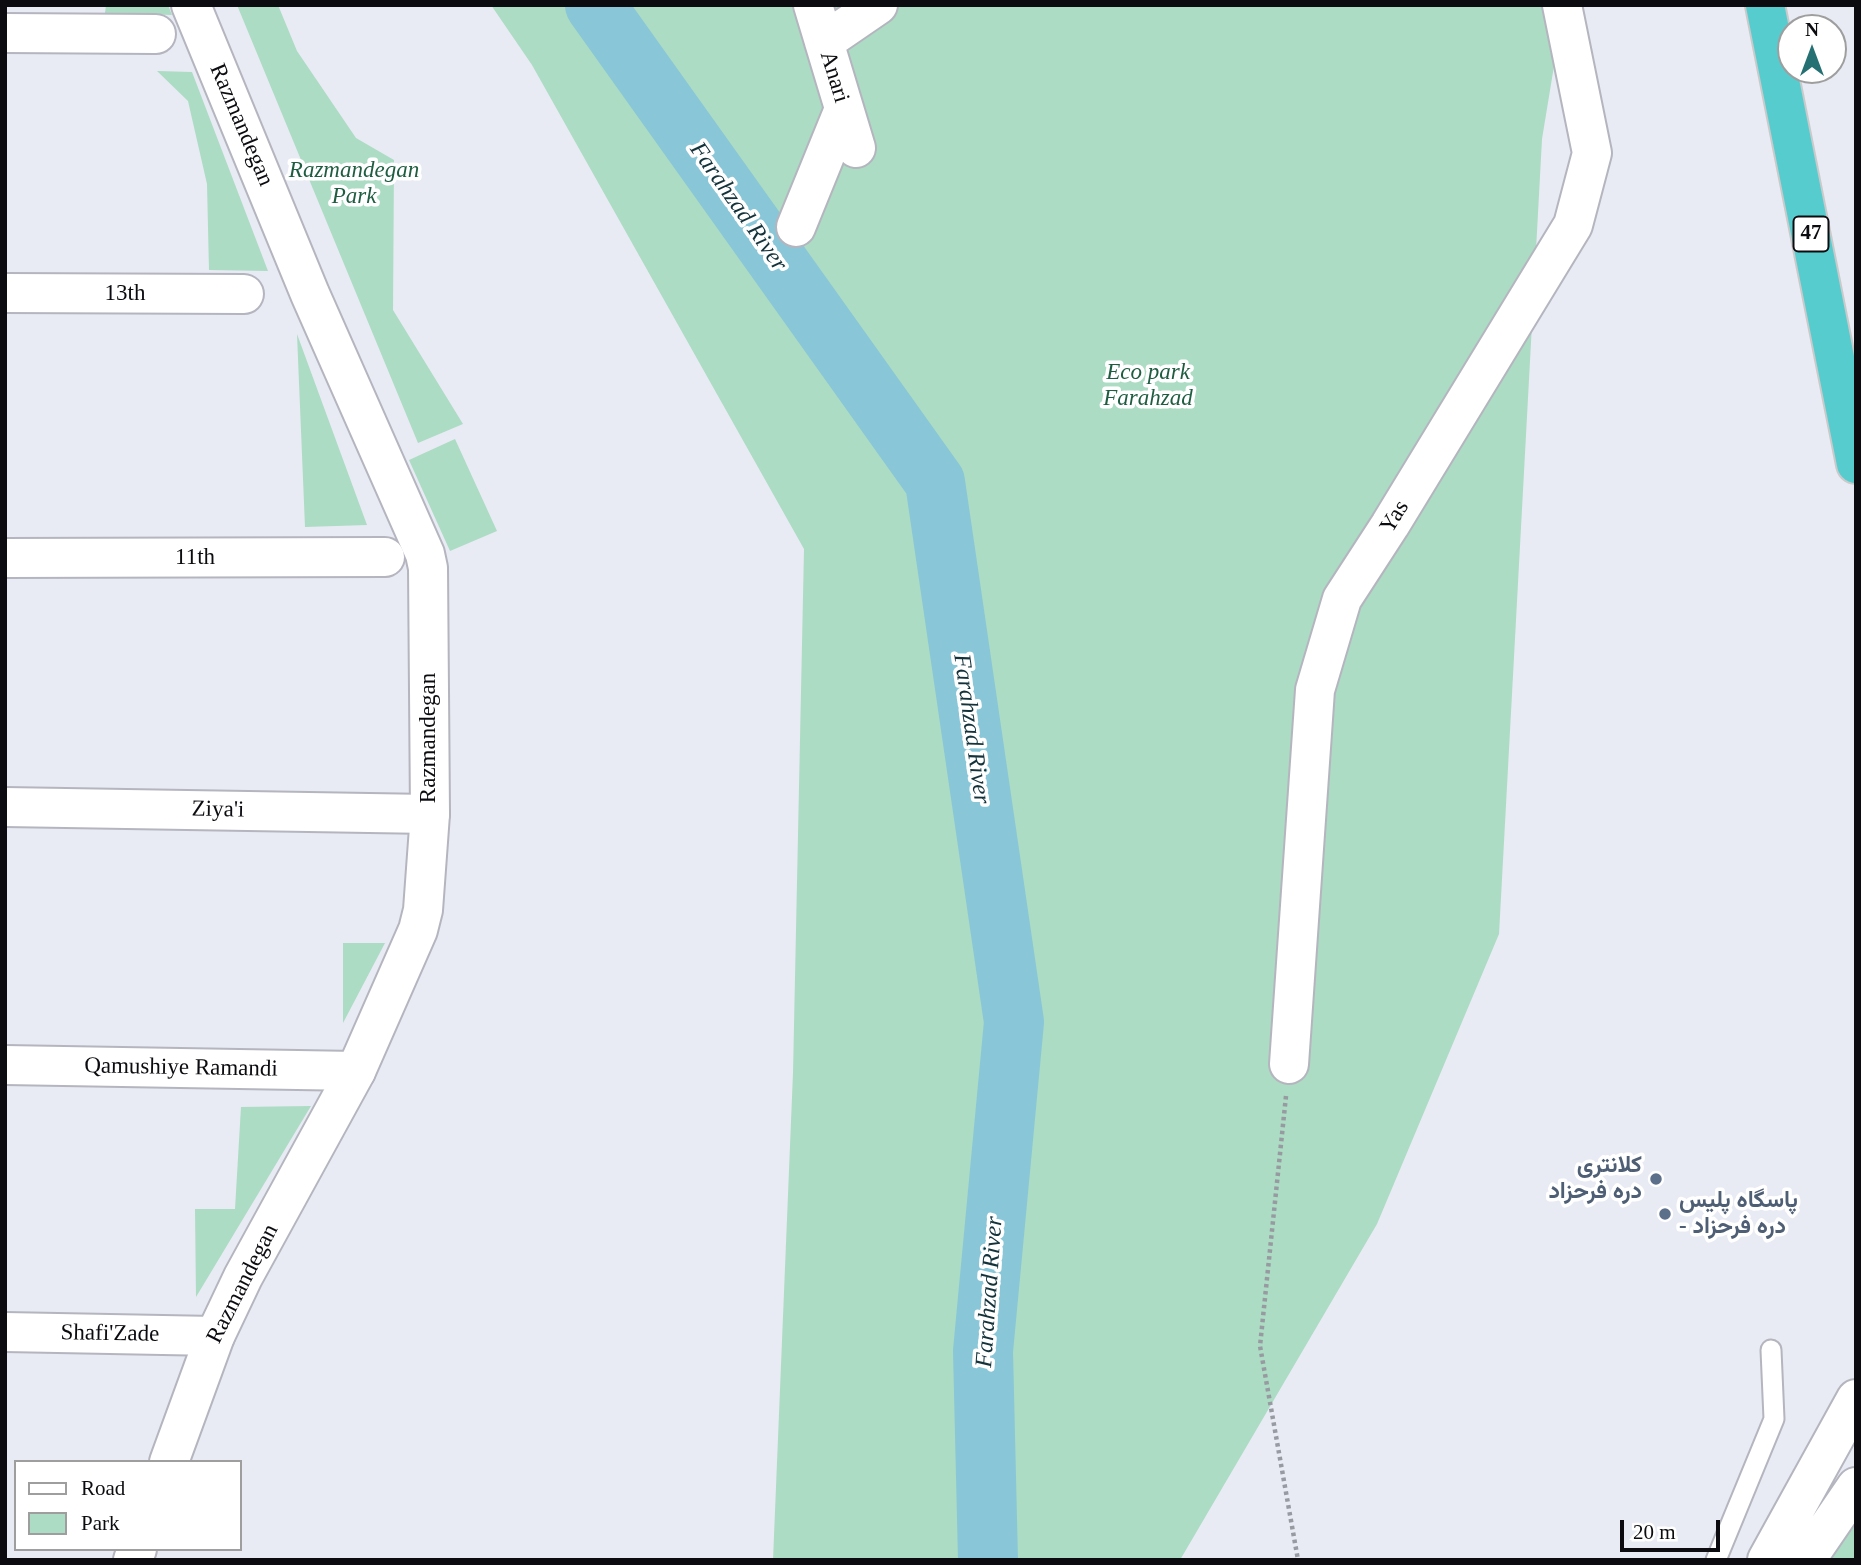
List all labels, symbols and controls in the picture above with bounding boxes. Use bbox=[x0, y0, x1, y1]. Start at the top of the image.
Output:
north arrow bbox=[1777, 14, 1847, 84]
text: N bbox=[1805, 19, 1819, 40]
street label: Anari bbox=[813, 48, 855, 106]
street label: Razmandegan bbox=[203, 60, 279, 190]
water label: Farahzad River bbox=[683, 137, 793, 277]
park label: Razmandegan Park bbox=[289, 157, 419, 211]
road number: 47 bbox=[1794, 216, 1828, 252]
street label: 13th bbox=[105, 280, 145, 308]
park label: Eco park Farahzad bbox=[1103, 359, 1193, 413]
street label: Yas bbox=[1374, 495, 1416, 539]
street label: 11th bbox=[175, 544, 215, 572]
water label: Farahzad River bbox=[946, 652, 996, 806]
street label: Razmandegan bbox=[415, 673, 443, 803]
street label: Ziya'i bbox=[191, 796, 245, 824]
street label: Qamushiye Ramandi bbox=[84, 1053, 278, 1083]
place label: کلانتری دره فرحزاد bbox=[1548, 1152, 1642, 1206]
marker: کلانتری دره فرحزاد bbox=[1648, 1171, 1664, 1187]
place label: پاسگاه پلیس - دره فرحزاد bbox=[1679, 1187, 1798, 1241]
marker: پاسگاه پلیس - دره فرحزاد bbox=[1657, 1206, 1673, 1222]
water label: Farahzad River bbox=[970, 1216, 1010, 1368]
street label: Razmandegan bbox=[201, 1220, 285, 1348]
street label: Shafi'Zade bbox=[60, 1319, 160, 1349]
legend bbox=[14, 1460, 242, 1551]
text: Road bbox=[81, 1476, 125, 1500]
scale bar bbox=[1623, 1506, 1723, 1550]
text: Park bbox=[81, 1511, 120, 1535]
text: 20 m bbox=[1633, 1520, 1676, 1544]

